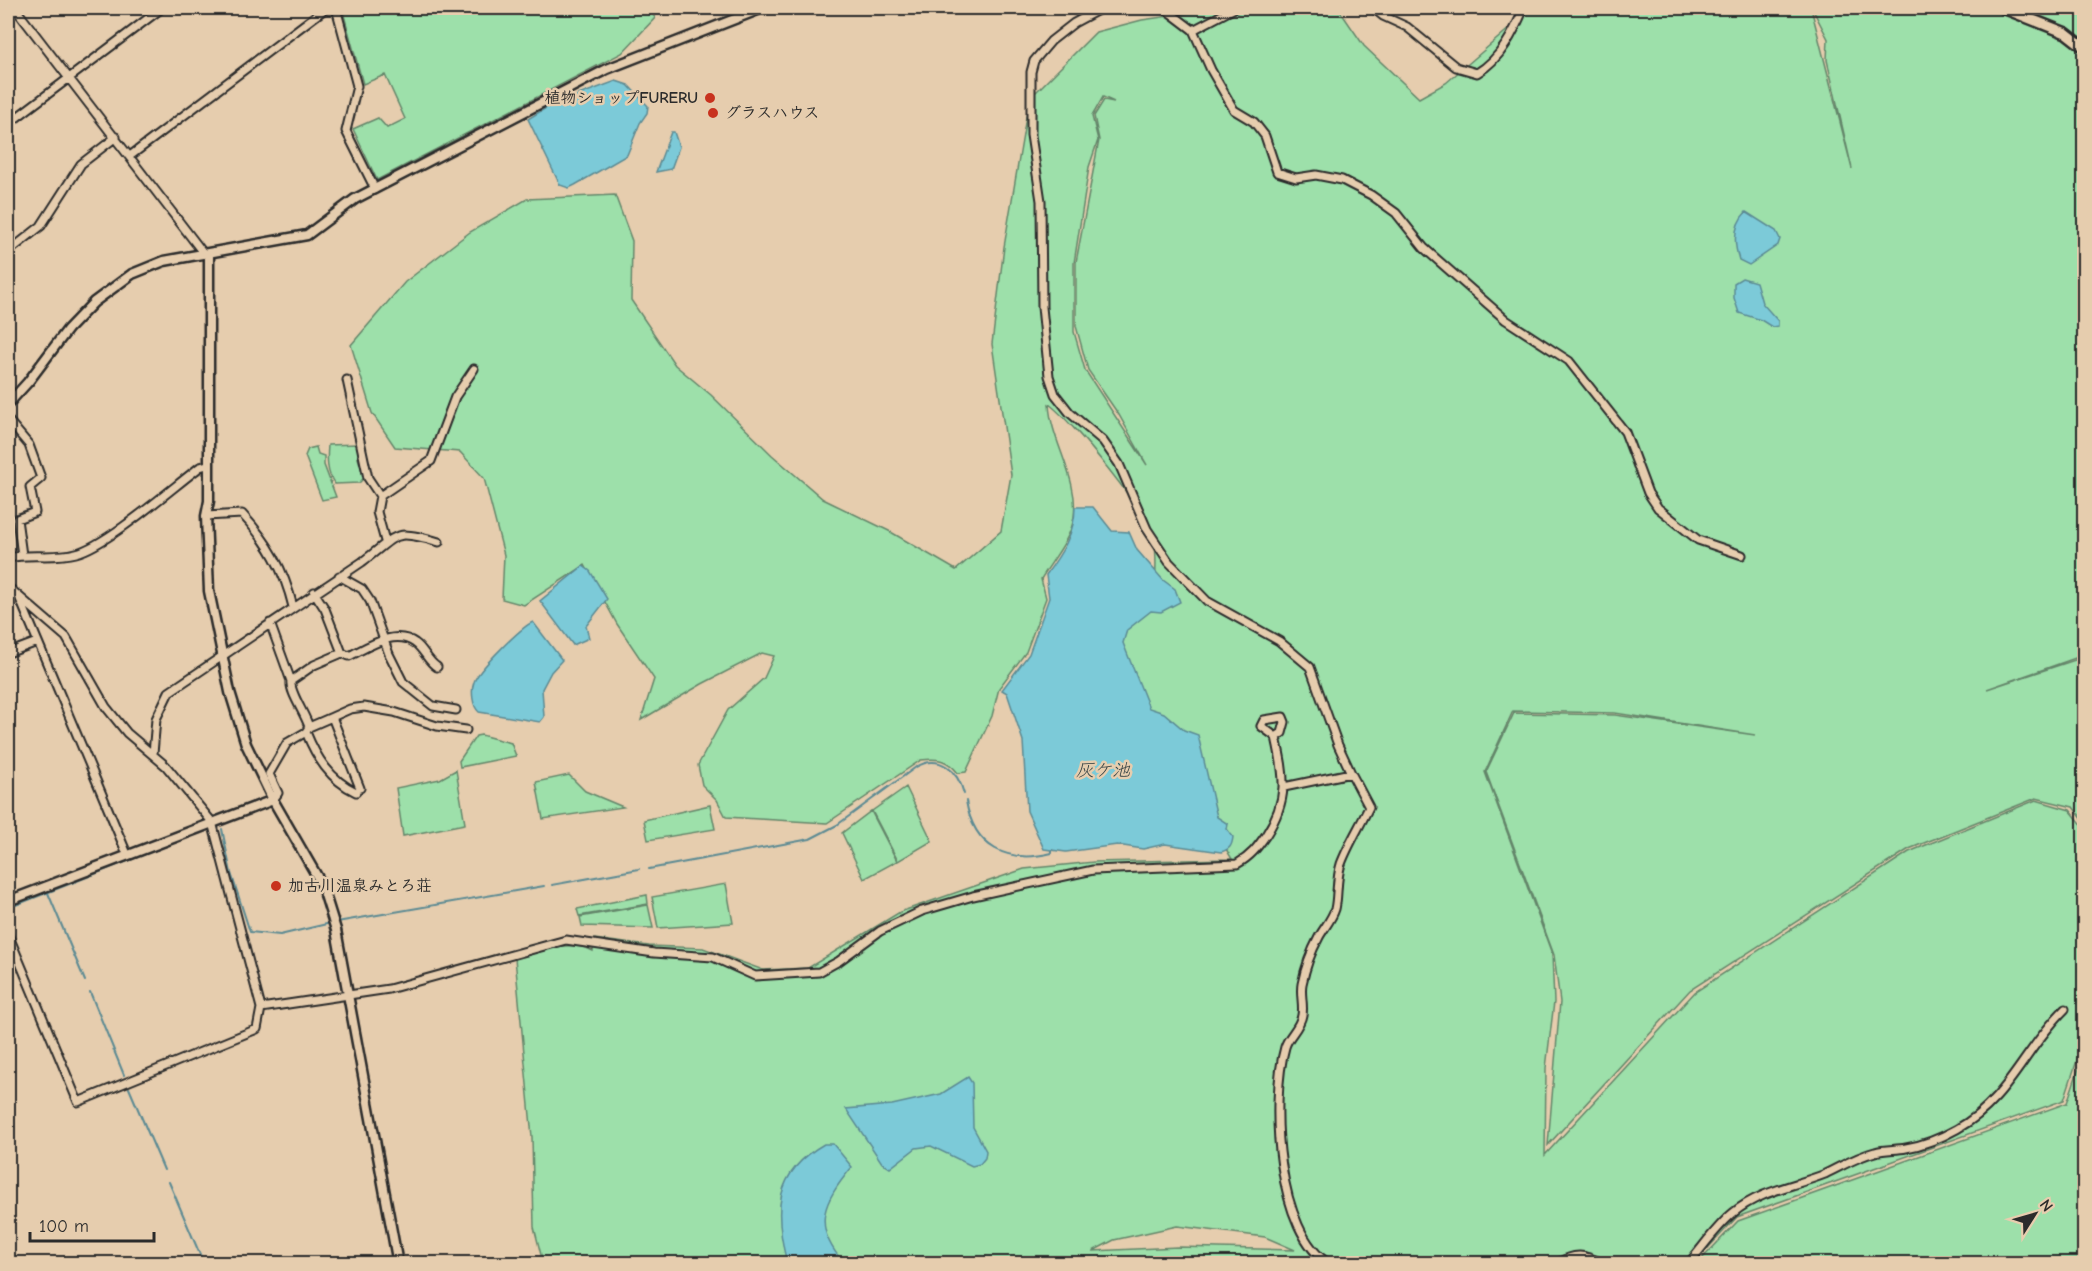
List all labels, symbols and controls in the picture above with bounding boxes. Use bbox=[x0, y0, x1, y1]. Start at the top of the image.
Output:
place label: 植物ショップFURERU bbox=[544, 89, 698, 107]
marker: 植物ショップFURERU bbox=[703, 91, 717, 105]
place label: グラスハウス bbox=[725, 104, 819, 122]
marker: グラスハウス bbox=[706, 106, 720, 120]
water label: 灰ケ池 bbox=[1076, 760, 1131, 781]
place label: 加古川温泉みとろ荘 bbox=[288, 877, 432, 895]
marker: 加古川温泉みとろ荘 bbox=[269, 879, 283, 893]
north arrow bbox=[2005, 1184, 2065, 1244]
text: N bbox=[2036, 1196, 2057, 1215]
scale bar bbox=[30, 1205, 154, 1243]
text: 100 m bbox=[39, 1216, 89, 1237]

